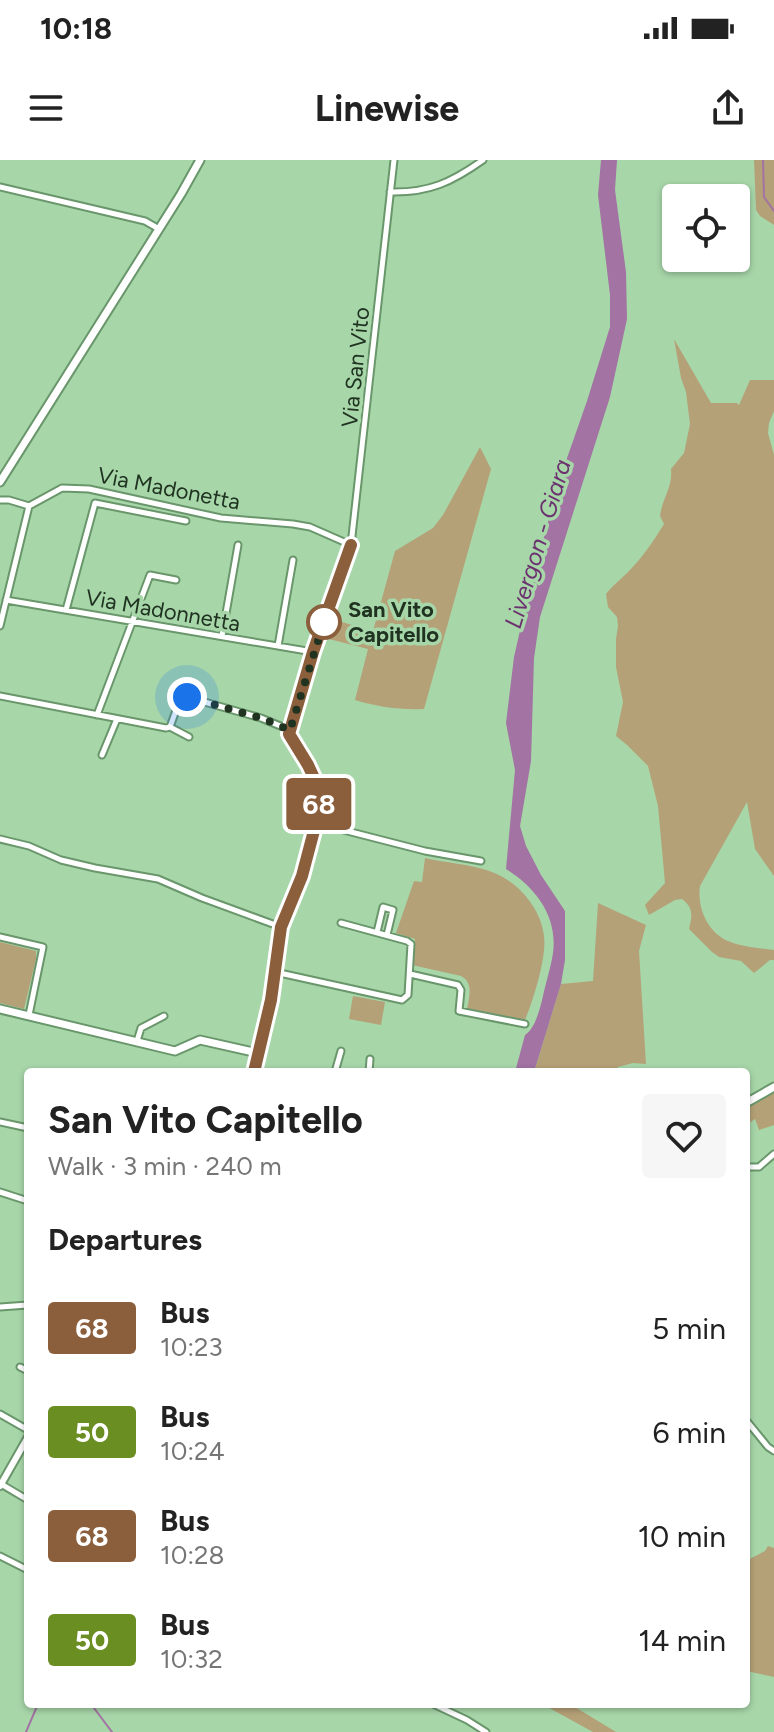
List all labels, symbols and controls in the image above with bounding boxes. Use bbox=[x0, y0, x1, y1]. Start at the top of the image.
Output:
text: 10:18 bbox=[40, 10, 112, 47]
icon: menu bbox=[24, 86, 68, 130]
icon: share bbox=[706, 86, 750, 130]
text: Linewise bbox=[315, 87, 459, 130]
map controls bbox=[662, 184, 750, 272]
button: locate bbox=[662, 184, 750, 272]
street label: Via San Vito bbox=[336, 306, 375, 429]
water label: Livergon - Giara bbox=[498, 456, 577, 632]
street label: Via Madonetta bbox=[95, 461, 242, 516]
street label: Via Madonnetta bbox=[83, 584, 242, 637]
place label: San Vito Capitello bbox=[348, 596, 439, 648]
marker: San Vito Capitello bbox=[307, 605, 341, 639]
your location bbox=[167, 677, 207, 717]
line badge: 68 bbox=[283, 778, 355, 830]
text: 68 bbox=[302, 787, 336, 821]
button: heart bbox=[642, 1094, 726, 1178]
text: San Vito Capitello bbox=[48, 1097, 363, 1143]
text: Walk · 3 min · 240 m bbox=[48, 1150, 282, 1182]
text: Departures bbox=[48, 1221, 202, 1258]
text: Bus bbox=[160, 1294, 209, 1331]
text: 5 min bbox=[652, 1310, 726, 1347]
text: 68 bbox=[75, 1311, 109, 1345]
text: 10:23 bbox=[160, 1331, 223, 1363]
text: Bus bbox=[160, 1398, 209, 1435]
text: 6 min bbox=[652, 1414, 726, 1451]
text: 50 bbox=[75, 1415, 109, 1449]
text: 10:24 bbox=[160, 1435, 225, 1467]
text: Bus bbox=[160, 1502, 209, 1539]
text: 10 min bbox=[638, 1518, 726, 1555]
text: 68 bbox=[75, 1519, 109, 1553]
text: 10:28 bbox=[160, 1539, 224, 1571]
text: Bus bbox=[160, 1606, 209, 1643]
text: 14 min bbox=[638, 1622, 726, 1659]
text: 50 bbox=[75, 1623, 109, 1657]
text: 10:32 bbox=[160, 1643, 223, 1675]

